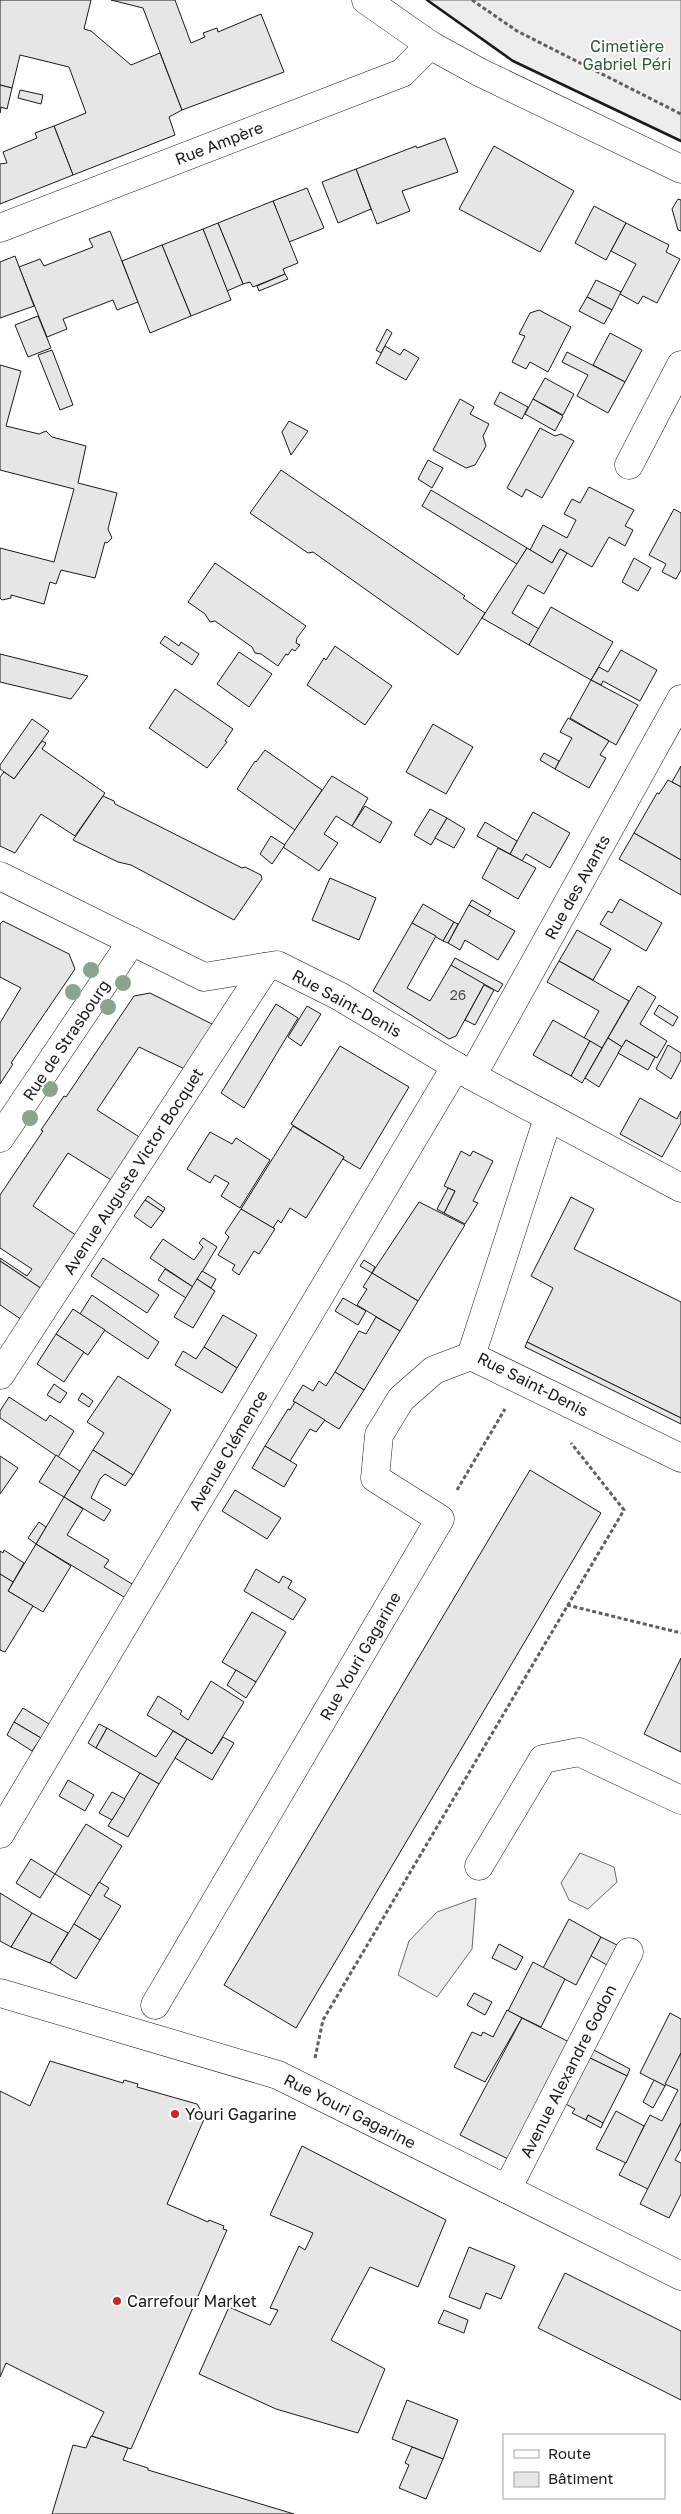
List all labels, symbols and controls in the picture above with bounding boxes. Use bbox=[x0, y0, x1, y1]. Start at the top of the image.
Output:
park label: Cimetière Gabriel Péri bbox=[582, 36, 672, 74]
street label: Rue Ampère bbox=[172, 117, 266, 169]
street label: Rue des Avants bbox=[540, 831, 614, 943]
street label: Rue Saint-Denis bbox=[289, 965, 405, 1041]
street label: Rue de Strasbourg bbox=[18, 976, 114, 1104]
house number: 26 bbox=[450, 986, 466, 1003]
street label: Avenue Auguste Victor Bocquet bbox=[59, 1064, 207, 1278]
street label: Rue Saint-Denis bbox=[474, 1347, 592, 1421]
street label: Avenue Clémence bbox=[184, 1386, 272, 1514]
street label: Rue Youri Gagarine bbox=[315, 1588, 405, 1724]
street label: Avenue Alexandre Godon bbox=[516, 1981, 620, 2161]
street label: Rue Youri Gagarine bbox=[281, 2069, 419, 2153]
place label: Youri Gagarine bbox=[185, 2104, 297, 2124]
marker: Youri Gagarine bbox=[169, 2108, 181, 2120]
place label: Carrefour Market bbox=[127, 2291, 257, 2311]
marker: Carrefour Market bbox=[111, 2295, 123, 2307]
legend bbox=[503, 2434, 666, 2499]
text: Route bbox=[548, 2444, 591, 2462]
text: Bâtiment bbox=[548, 2469, 613, 2487]

